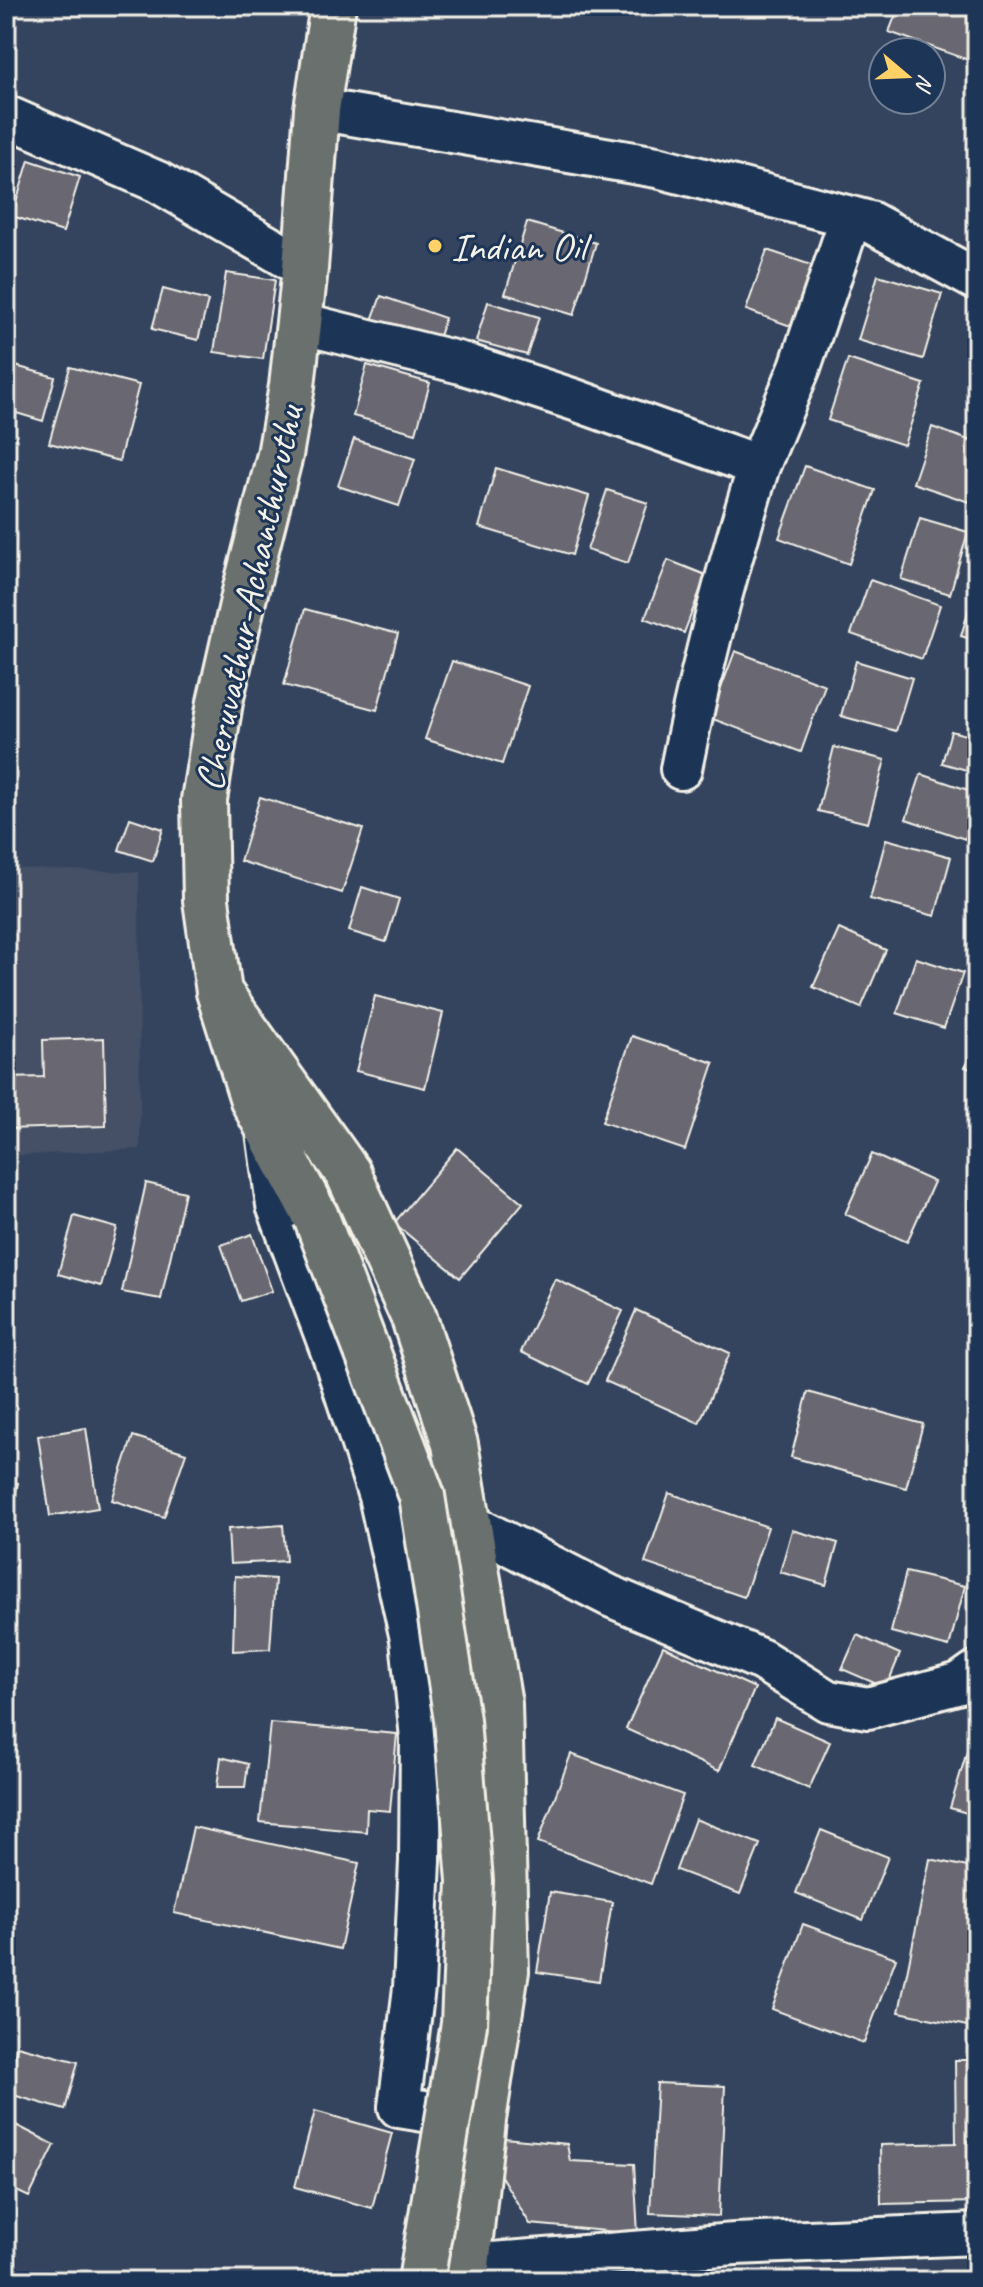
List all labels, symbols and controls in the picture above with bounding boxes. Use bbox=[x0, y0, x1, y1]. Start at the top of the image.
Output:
north arrow bbox=[867, 36, 947, 116]
text: N bbox=[908, 71, 940, 96]
place label: Indian Oil bbox=[451, 222, 593, 272]
marker: Indian Oil bbox=[426, 237, 444, 255]
street label: Cheruvathur-Achanthuruthu bbox=[184, 399, 315, 795]

